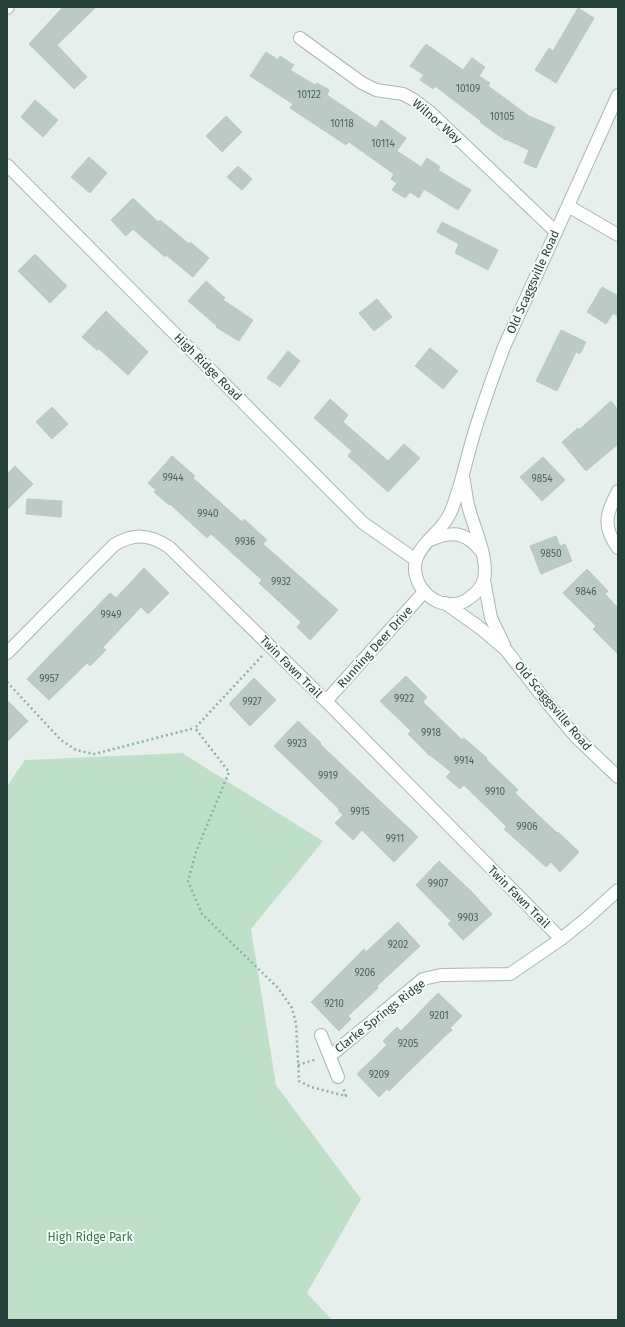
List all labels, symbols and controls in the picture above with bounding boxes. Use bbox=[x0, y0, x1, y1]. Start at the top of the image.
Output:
house number: 10109 bbox=[456, 83, 480, 95]
house number: 10122 bbox=[297, 89, 321, 101]
street label: Wilnor Way bbox=[410, 96, 464, 146]
house number: 10105 bbox=[490, 111, 514, 123]
house number: 10118 bbox=[330, 118, 354, 130]
house number: 10114 bbox=[371, 138, 395, 150]
street label: Old Scaggsville Road bbox=[504, 228, 562, 336]
street label: High Ridge Road bbox=[171, 330, 245, 404]
house number: 9944 bbox=[162, 472, 184, 484]
house number: 9854 bbox=[531, 473, 553, 485]
house number: 9940 bbox=[197, 508, 219, 520]
house number: 9936 bbox=[235, 536, 255, 548]
house number: 9850 bbox=[540, 548, 562, 560]
house number: 9932 bbox=[271, 576, 291, 588]
house number: 9846 bbox=[575, 586, 597, 598]
street label: Running Deer Drive bbox=[335, 603, 415, 691]
house number: 9949 bbox=[101, 609, 121, 621]
street label: Twin Fawn Trail bbox=[257, 633, 325, 701]
street label: Old Scaggsville Road bbox=[512, 659, 594, 753]
house number: 9957 bbox=[39, 673, 59, 685]
house number: 9922 bbox=[394, 693, 414, 705]
house number: 9927 bbox=[242, 696, 262, 708]
house number: 9918 bbox=[421, 727, 442, 739]
house number: 9923 bbox=[287, 738, 307, 750]
house number: 9914 bbox=[454, 755, 475, 767]
house number: 9919 bbox=[318, 770, 338, 782]
house number: 9910 bbox=[485, 786, 506, 798]
house number: 9915 bbox=[350, 806, 370, 818]
house number: 9906 bbox=[516, 821, 538, 833]
house number: 9911 bbox=[386, 833, 404, 845]
street label: Twin Fawn Trail bbox=[485, 863, 553, 931]
house number: 9907 bbox=[428, 878, 449, 890]
house number: 9903 bbox=[458, 912, 478, 924]
house number: 9202 bbox=[388, 939, 408, 951]
house number: 9206 bbox=[355, 967, 375, 979]
street label: Clarke Springs Ridge bbox=[332, 976, 428, 1056]
house number: 9210 bbox=[324, 998, 344, 1010]
house number: 9201 bbox=[429, 1010, 449, 1022]
house number: 9205 bbox=[398, 1038, 418, 1050]
house number: 9209 bbox=[369, 1069, 389, 1081]
park label: High Ridge Park bbox=[47, 1230, 133, 1244]

